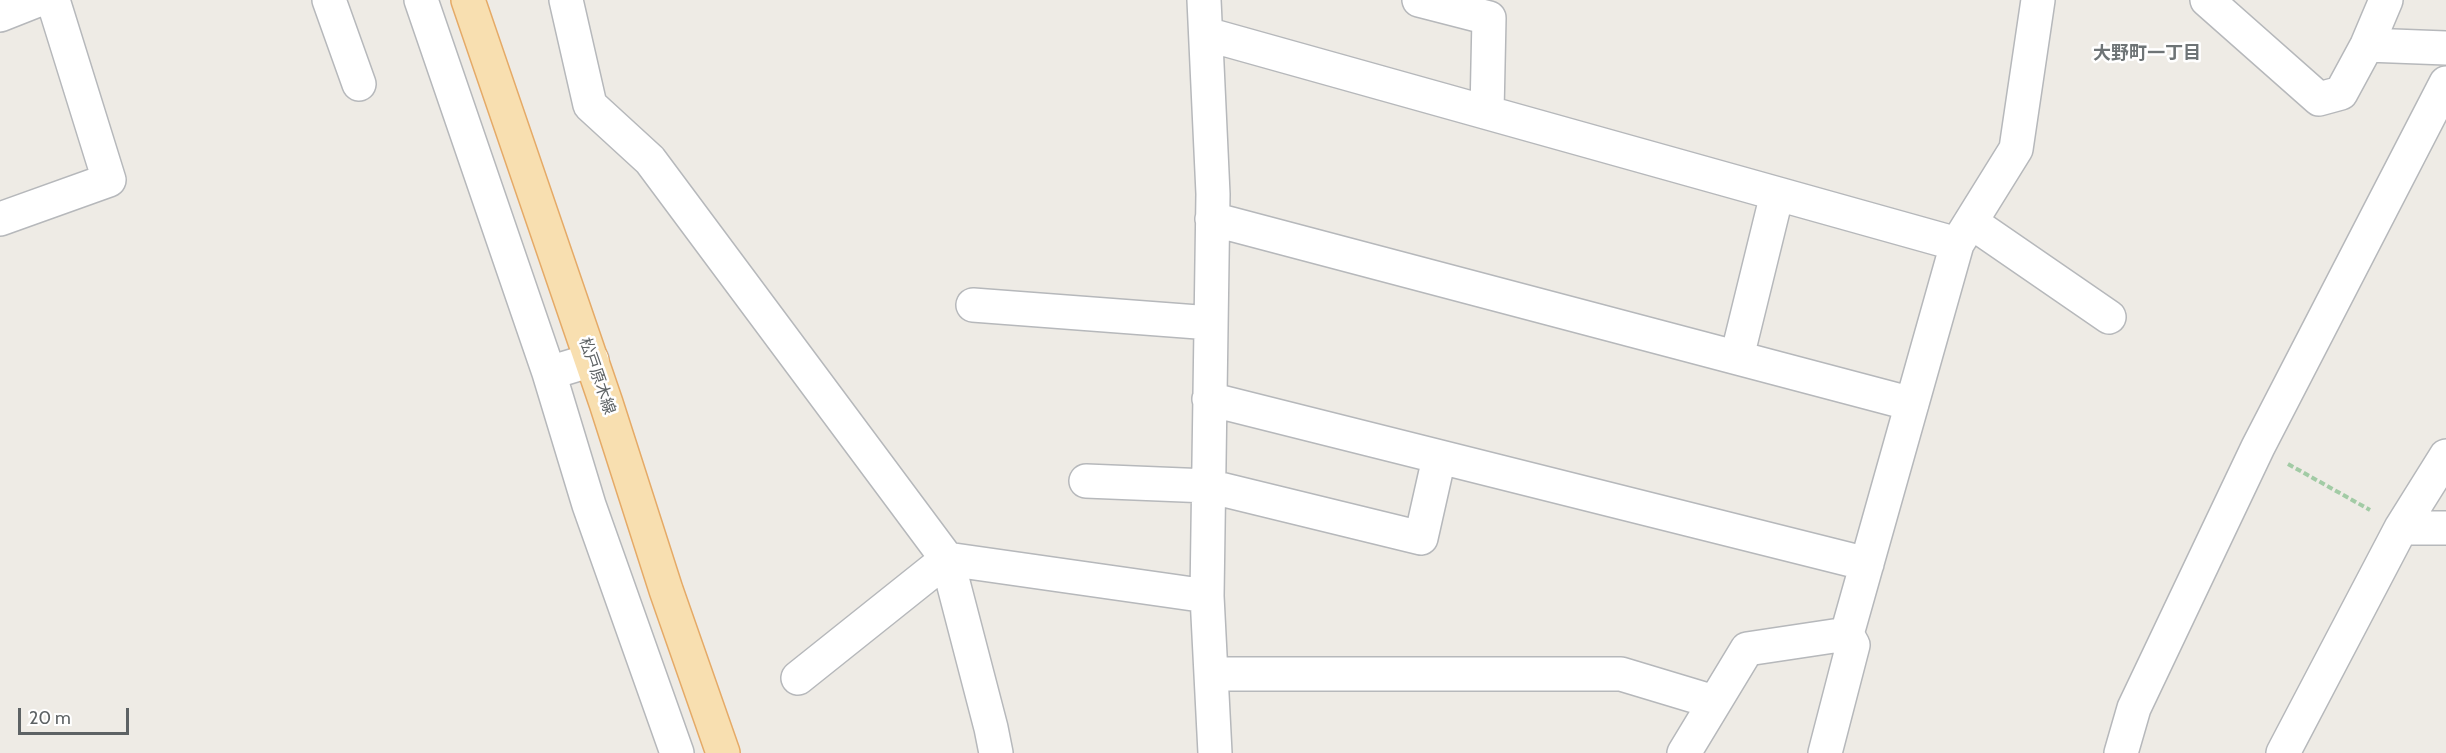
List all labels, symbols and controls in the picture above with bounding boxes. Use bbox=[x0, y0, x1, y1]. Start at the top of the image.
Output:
district label: 大野町一丁目 bbox=[2093, 43, 2201, 65]
street label: 松戸原木線 bbox=[575, 335, 619, 417]
scale bar bbox=[21, 696, 132, 734]
text: 20 m bbox=[29, 707, 71, 729]

